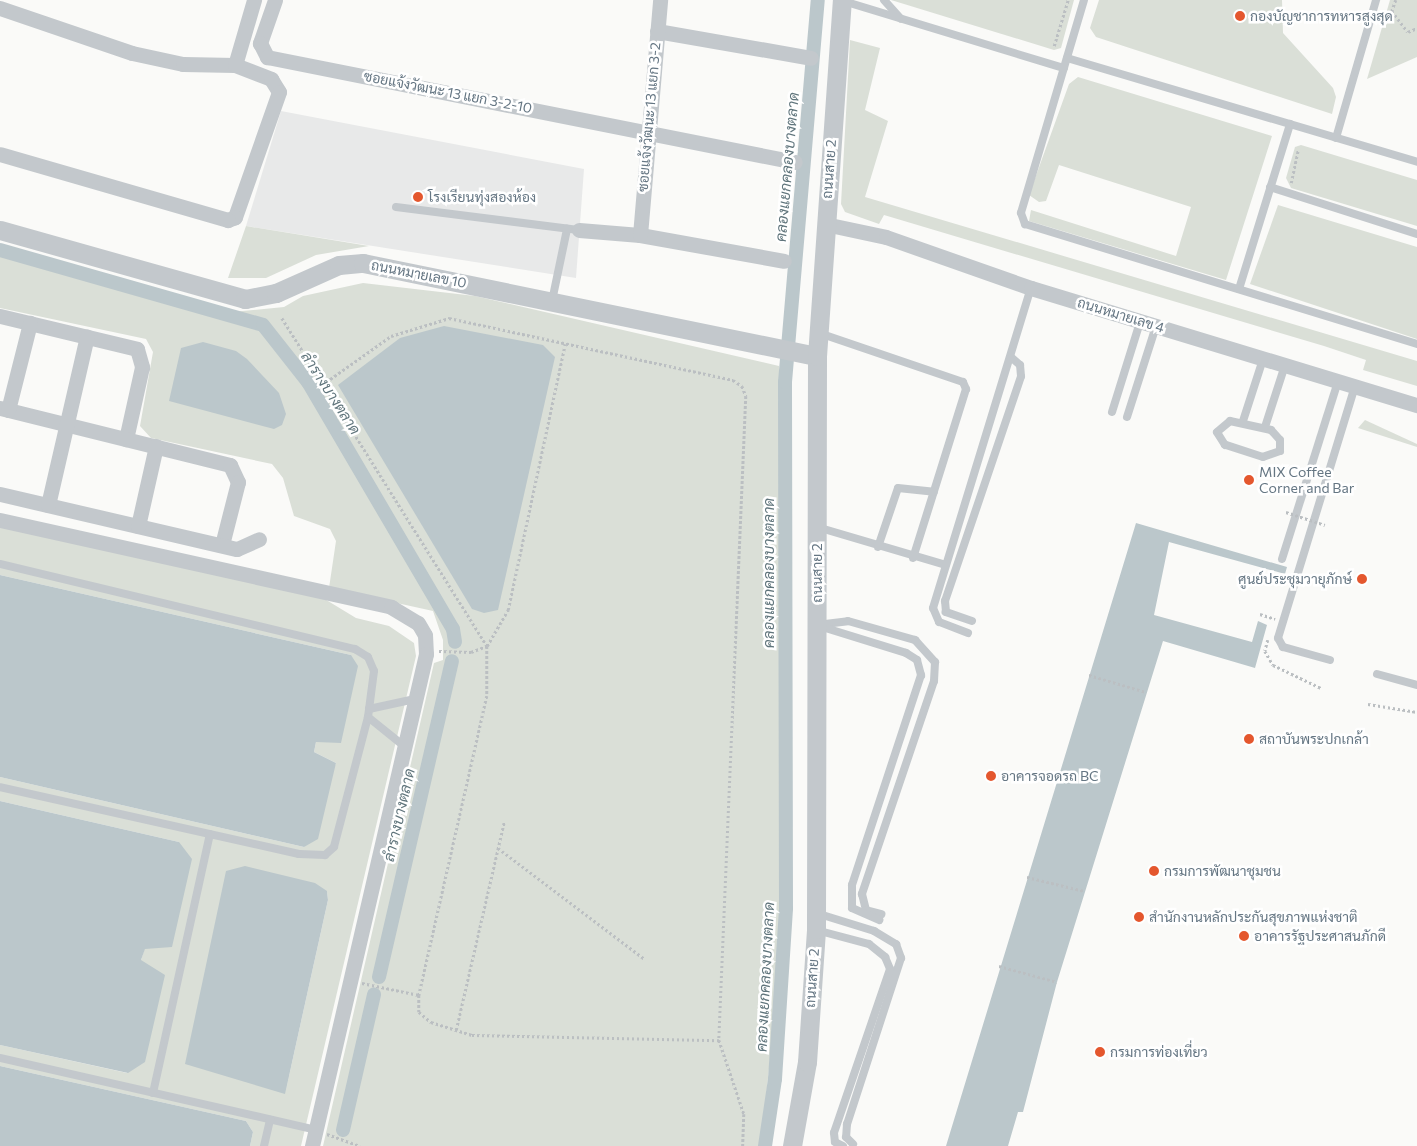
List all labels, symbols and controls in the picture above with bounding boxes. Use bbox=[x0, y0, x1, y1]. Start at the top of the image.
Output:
place label: กองบัญชาการทหารสูงสุด bbox=[1250, 8, 1393, 24]
marker: กองบัญชาการทหารสูงสุด bbox=[1234, 10, 1246, 22]
street label: ซอยแจ้งวัฒนะ 13 แยก 3-2 bbox=[634, 41, 664, 193]
street label: ซอยแจ้งวัฒนะ 13 แยก 3-2-10 bbox=[362, 67, 534, 117]
water label: คลองแยกคลองบางตลาด bbox=[771, 91, 803, 243]
street label: ถนนสาย 2 bbox=[819, 139, 839, 199]
place label: โรงเรียนทุ่งสองห้อง bbox=[428, 189, 536, 205]
marker: โรงเรียนทุ่งสองห้อง bbox=[412, 191, 424, 203]
street label: ถนนหมายเลข 10 bbox=[370, 257, 468, 291]
street label: ถนนหมายเลข 4 bbox=[1075, 294, 1167, 336]
water label: ลำรางบางตลาด bbox=[298, 348, 364, 438]
place label: MIX Coffee Corner and Bar bbox=[1259, 464, 1354, 497]
marker: MIX Coffee Corner and Bar bbox=[1243, 474, 1255, 486]
water label: คลองแยกคลองบางตลาด bbox=[760, 498, 778, 648]
street label: ถนนสาย 2 bbox=[809, 543, 825, 603]
place label: ศูนย์ประชุมวายุภักษ์ bbox=[1238, 571, 1352, 587]
marker: ศูนย์ประชุมวายุภักษ์ bbox=[1356, 573, 1368, 585]
place label: สถาบันพระปกเกล้า bbox=[1259, 731, 1369, 747]
marker: สถาบันพระปกเกล้า bbox=[1243, 733, 1255, 745]
water label: ลำรางบางตลาด bbox=[380, 767, 418, 863]
place label: อาคารจอดรถ BC bbox=[1001, 768, 1099, 784]
marker: อาคารจอดรถ BC bbox=[985, 770, 997, 782]
place label: กรมการพัฒนาชุมชน bbox=[1164, 863, 1281, 879]
marker: กรมการพัฒนาชุมชน bbox=[1148, 865, 1160, 877]
water label: คลองแยกคลองบางตลาด bbox=[752, 901, 778, 1053]
place label: สำนักงานหลักประกันสุขภาพแห่งชาติ bbox=[1149, 909, 1358, 925]
marker: สำนักงานหลักประกันสุขภาพแห่งชาติ bbox=[1133, 911, 1145, 923]
place label: อาคารรัฐประศาสนภักดี bbox=[1254, 928, 1386, 944]
marker: อาคารรัฐประศาสนภักดี bbox=[1238, 930, 1250, 942]
street label: ถนนสาย 2 bbox=[802, 948, 822, 1008]
place label: กรมการท่องเที่ยว bbox=[1110, 1044, 1208, 1060]
marker: กรมการท่องเที่ยว bbox=[1094, 1046, 1106, 1058]

